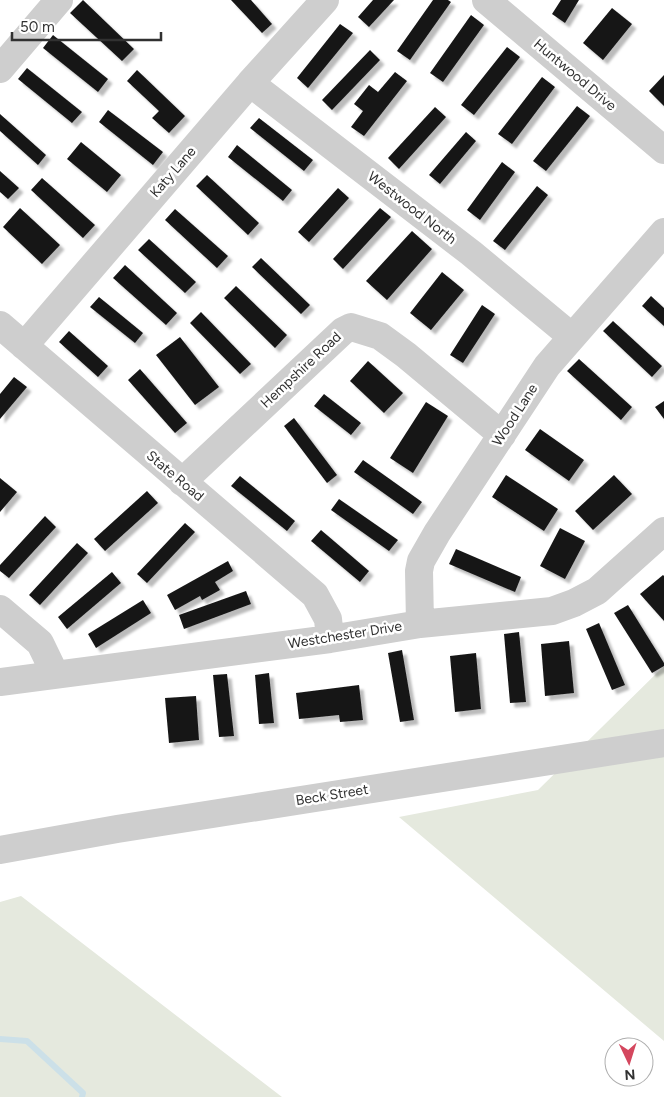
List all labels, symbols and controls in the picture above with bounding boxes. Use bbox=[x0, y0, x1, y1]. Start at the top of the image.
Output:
scale bar bbox=[12, 10, 161, 42]
text: 50 m bbox=[20, 18, 55, 36]
street label: Huntwood Drive bbox=[530, 36, 620, 115]
street label: Katy Lane bbox=[146, 143, 200, 201]
street label: Westwood North bbox=[364, 168, 460, 248]
street label: Hempshire Road bbox=[257, 328, 345, 412]
street label: Wood Lane bbox=[489, 380, 542, 449]
street label: State Road bbox=[143, 447, 207, 505]
street label: Westchester Drive bbox=[287, 618, 404, 652]
street label: Beck Street bbox=[295, 781, 369, 809]
north arrow bbox=[604, 1037, 654, 1087]
text: N bbox=[624, 1066, 636, 1083]

